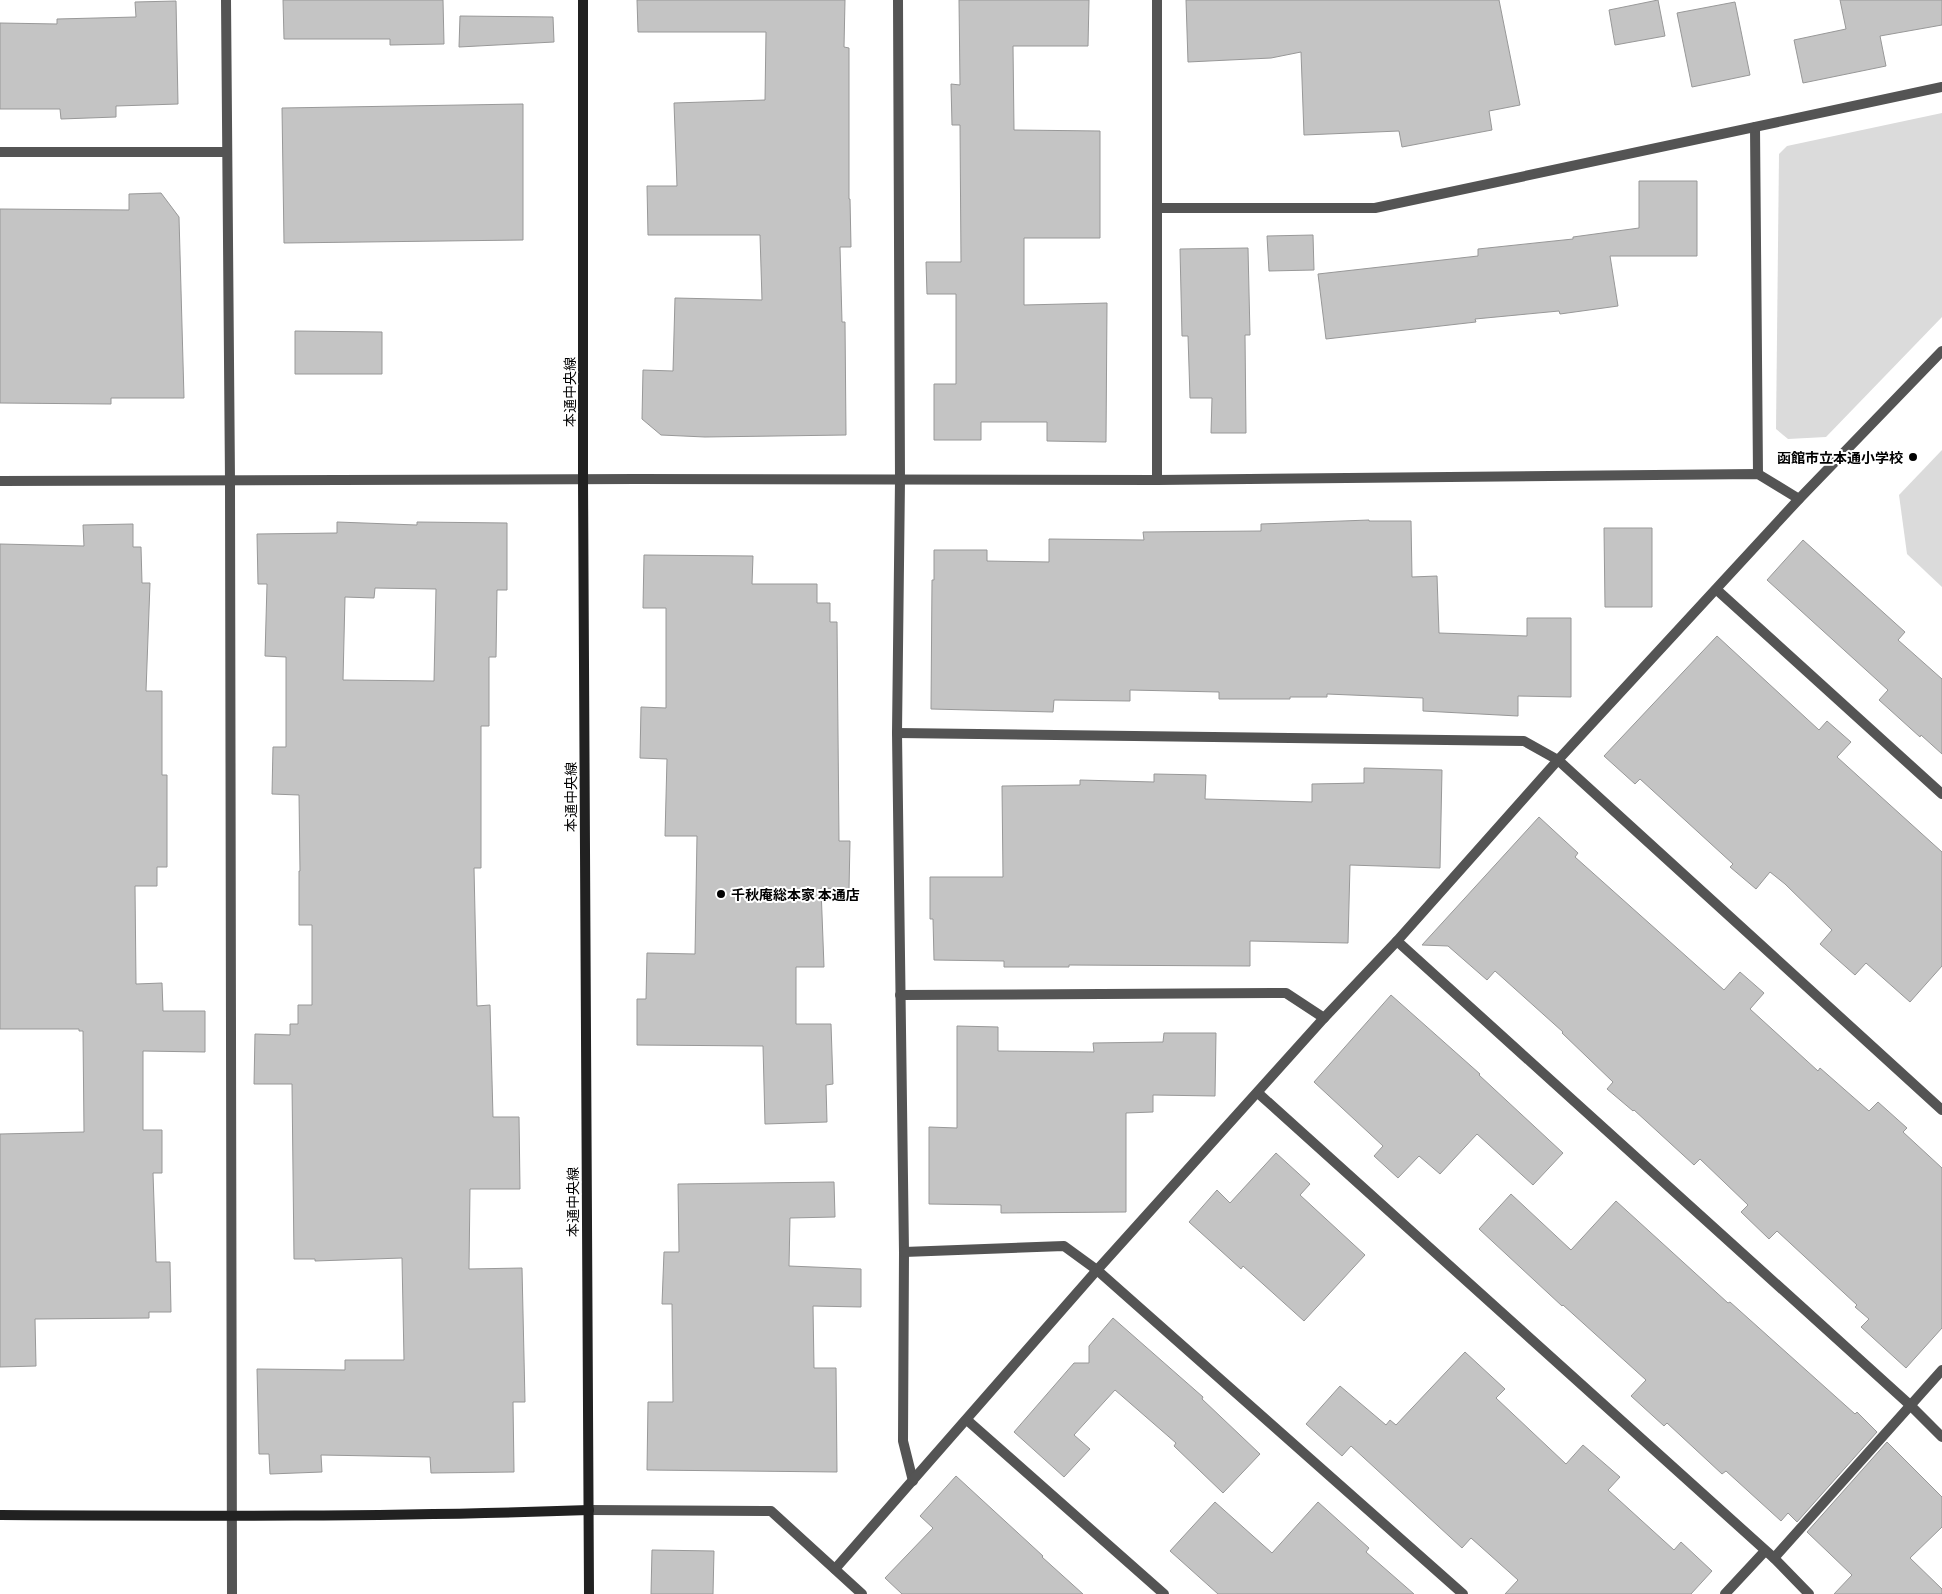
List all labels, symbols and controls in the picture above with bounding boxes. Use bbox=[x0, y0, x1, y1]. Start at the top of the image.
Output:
street label: 本通中央線 bbox=[561, 357, 578, 427]
place label: 函館市立本通小学校 bbox=[1777, 449, 1903, 466]
marker: 函館市立本通小学校 bbox=[1907, 451, 1919, 463]
street label: 本通中央線 bbox=[562, 762, 579, 832]
place label: 千秋庵総本家 本通店 bbox=[731, 886, 860, 903]
marker: 千秋庵総本家 本通店 bbox=[715, 888, 727, 900]
street label: 本通中央線 bbox=[564, 1167, 581, 1237]

